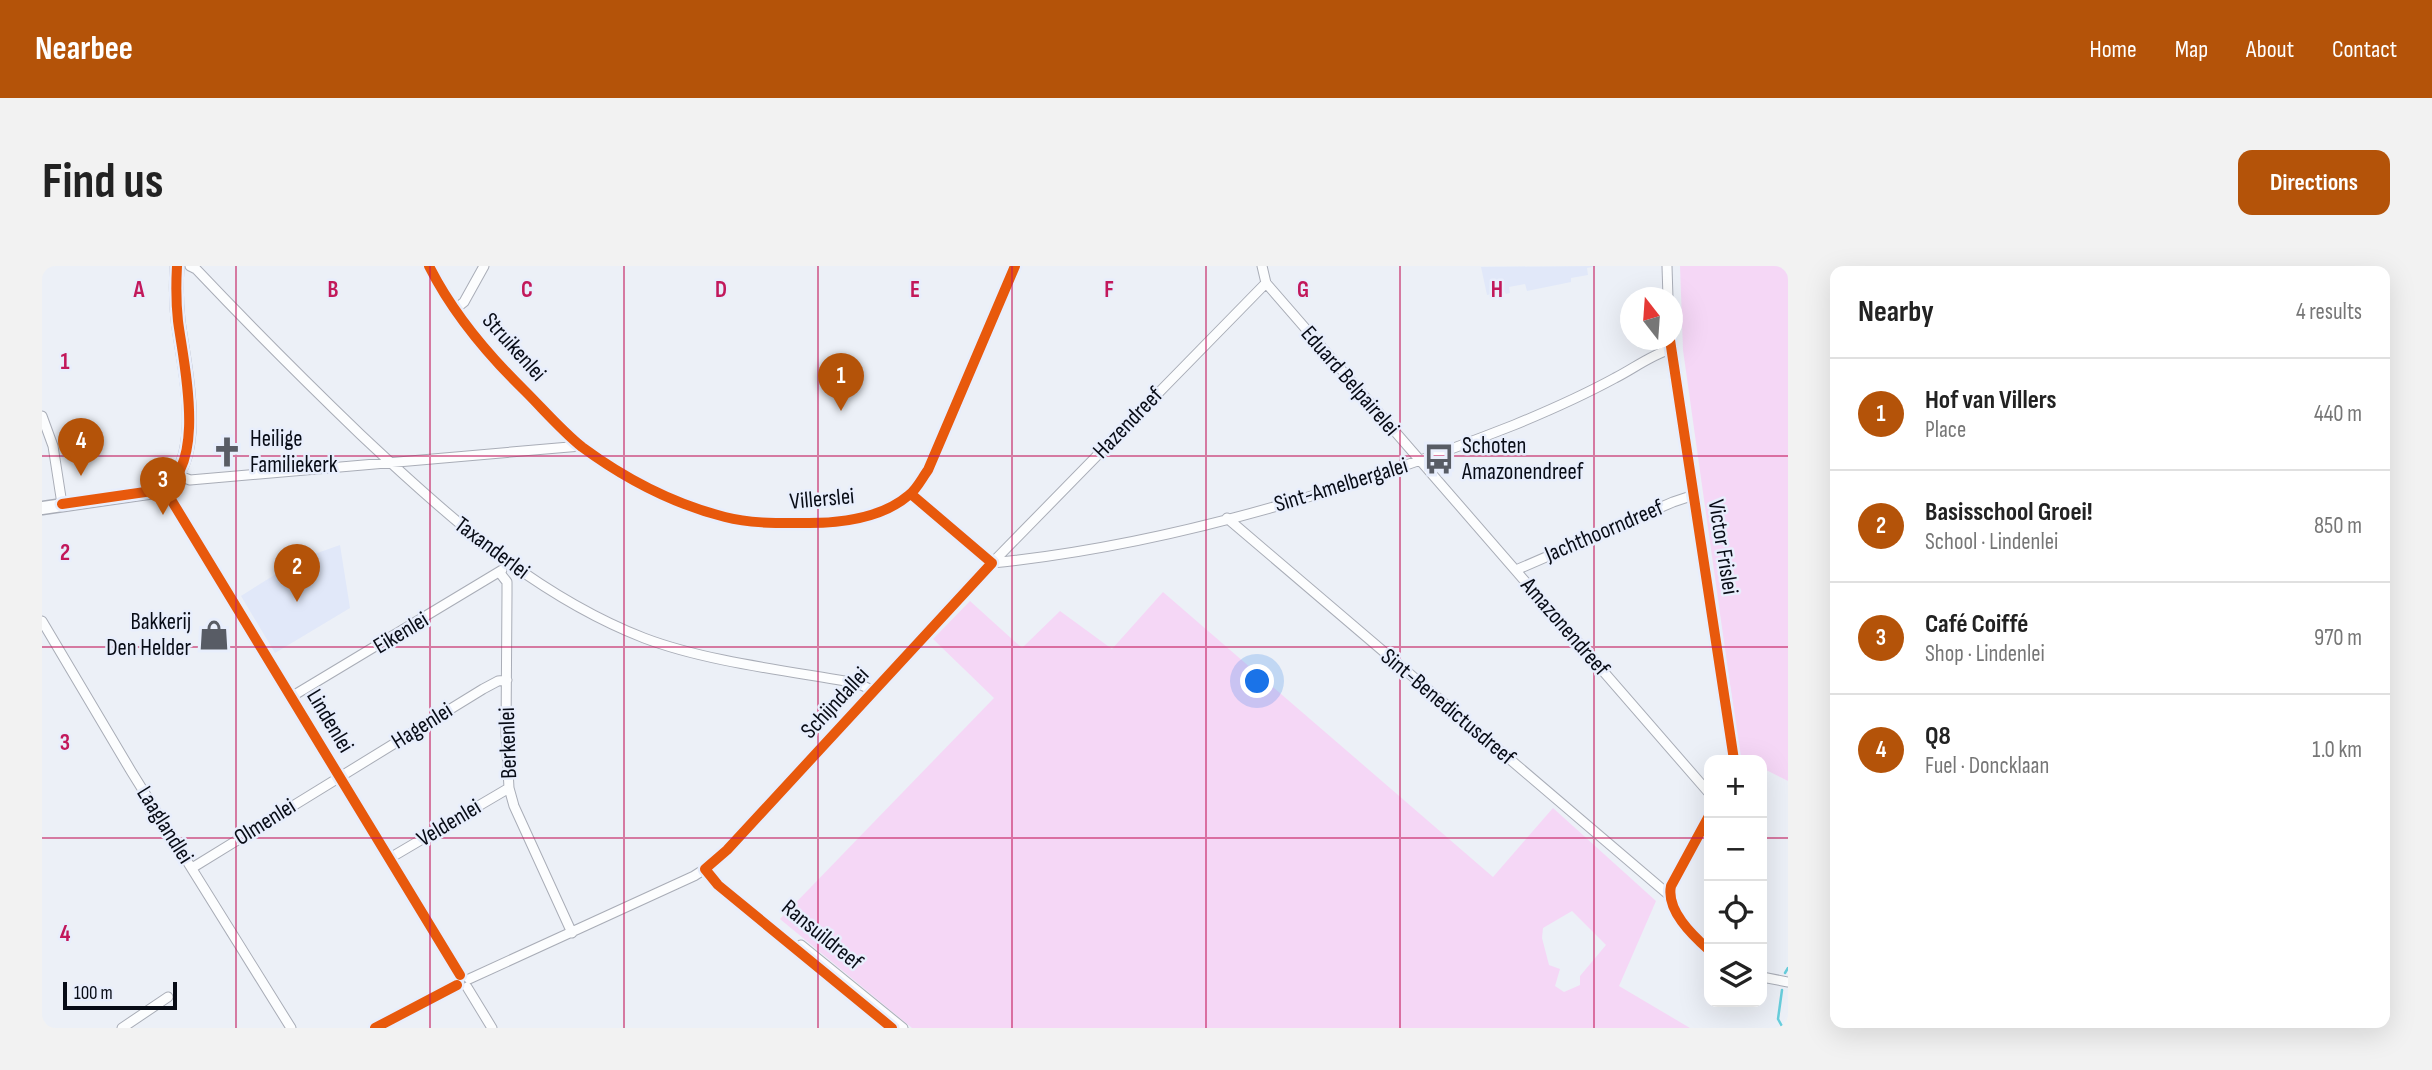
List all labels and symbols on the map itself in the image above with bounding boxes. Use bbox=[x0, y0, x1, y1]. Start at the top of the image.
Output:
text: A bbox=[133, 276, 146, 304]
text: B bbox=[328, 276, 339, 304]
text: C bbox=[521, 276, 533, 304]
text: D bbox=[715, 276, 727, 304]
text: E bbox=[910, 276, 920, 304]
text: F bbox=[1104, 276, 1114, 304]
text: G bbox=[1297, 276, 1309, 304]
text: H bbox=[1491, 276, 1503, 304]
north arrow bbox=[1620, 287, 1683, 350]
street label: Struikenlei bbox=[476, 307, 552, 387]
street label: Eduard Belpairelei bbox=[1295, 320, 1405, 442]
text: 1 bbox=[60, 348, 70, 376]
pin: 1 bbox=[818, 353, 864, 411]
street label: Hazendreef bbox=[1087, 381, 1169, 465]
pin: 4 bbox=[58, 418, 104, 476]
place label: Heilige Familiekerk bbox=[250, 425, 338, 479]
place label: Schoten Amazonendreef bbox=[1461, 432, 1584, 486]
church icon: Heilige Familiekerk bbox=[210, 435, 244, 469]
bus stop icon: Schoten Amazonendreef bbox=[1422, 442, 1456, 476]
street label: Sint-Amelbergalei bbox=[1271, 451, 1411, 519]
pin: 3 bbox=[140, 457, 186, 515]
street label: Villerslei bbox=[789, 482, 855, 516]
street label: Jachthoorndreef bbox=[1540, 493, 1668, 569]
street label: Victor Frislei bbox=[1702, 497, 1744, 597]
street label: Taxanderlei bbox=[449, 511, 535, 585]
text: 2 bbox=[60, 539, 70, 567]
pin: 2 bbox=[274, 544, 320, 602]
street label: Amazonendreef bbox=[1514, 571, 1616, 682]
street label: Eikenlei bbox=[368, 606, 434, 660]
place label: Bakkerij Den Helder bbox=[106, 608, 191, 662]
shop icon: Bakkerij Den Helder bbox=[197, 618, 231, 652]
street label: Sint-Benedictusdreef bbox=[1375, 643, 1521, 772]
street label: Schijndallei bbox=[795, 661, 875, 745]
your location bbox=[1240, 664, 1274, 698]
street label: Lindenlei bbox=[300, 684, 360, 758]
street label: Hagenlei bbox=[386, 696, 458, 756]
street label: Berkenlei bbox=[493, 707, 523, 779]
text: 3 bbox=[60, 729, 70, 757]
street label: Laaglandlei bbox=[130, 781, 200, 869]
street label: Olmenlei bbox=[229, 792, 301, 852]
street label: Veldenlei bbox=[412, 793, 486, 853]
street label: Ransuildreef bbox=[776, 894, 869, 976]
text: 4 bbox=[60, 920, 71, 948]
scale bar bbox=[63, 979, 177, 1011]

